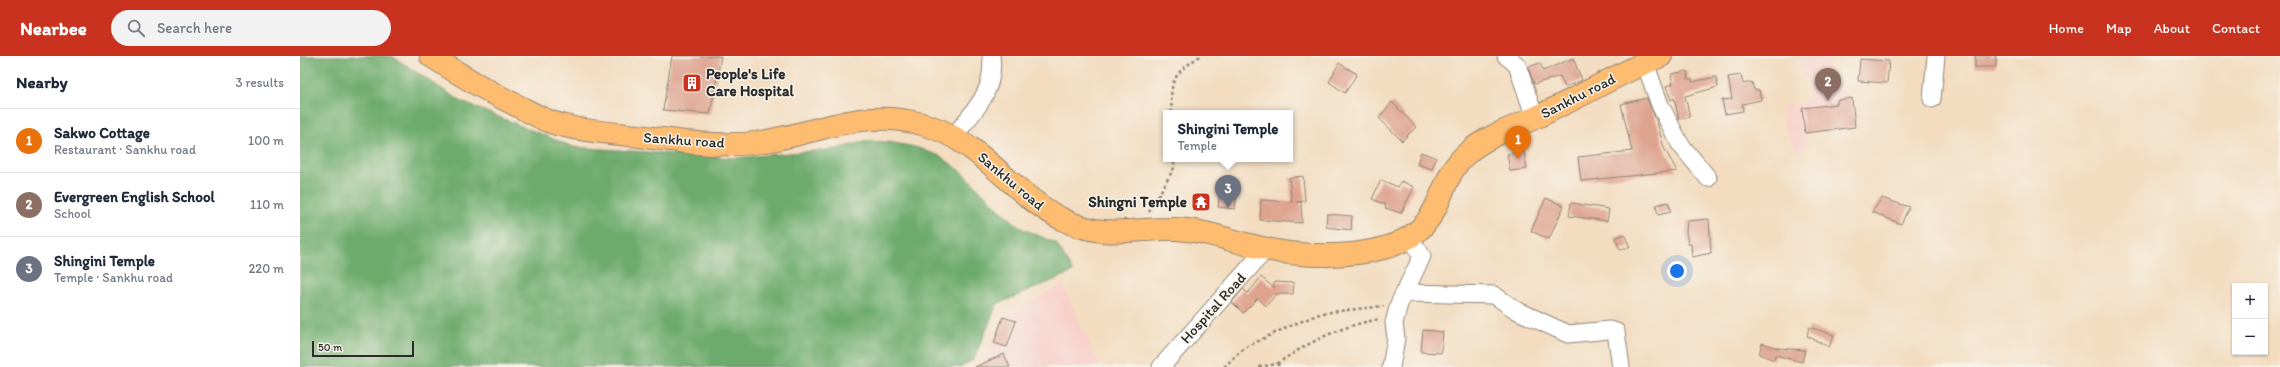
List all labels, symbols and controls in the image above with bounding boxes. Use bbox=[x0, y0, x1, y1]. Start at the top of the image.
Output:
search box bbox=[111, 10, 391, 46]
text: Nearbee bbox=[20, 17, 87, 40]
icon: search bbox=[125, 17, 147, 39]
text: Search here bbox=[157, 19, 232, 37]
text: Home bbox=[2049, 20, 2084, 37]
text: Map bbox=[2106, 20, 2132, 37]
text: About bbox=[2154, 20, 2190, 37]
text: Contact bbox=[2212, 20, 2260, 37]
place label: People's Life Care Hospital bbox=[706, 65, 794, 101]
pin: 2 bbox=[1815, 68, 1841, 101]
street label: Sankhu road bbox=[1538, 70, 1618, 122]
text: Nearby bbox=[16, 72, 68, 92]
building icon: People's Life Care Hospital bbox=[681, 72, 703, 94]
text: 3 results bbox=[235, 75, 284, 90]
popup bbox=[1163, 110, 1293, 162]
text: Shingini Temple bbox=[1178, 120, 1279, 138]
text: Sakwo Cottage bbox=[54, 124, 150, 142]
pin: 1 bbox=[1505, 126, 1531, 159]
street label: Sankhu road bbox=[643, 128, 725, 152]
text: 1 bbox=[26, 133, 32, 148]
text: 100 m bbox=[248, 133, 284, 148]
text: Temple bbox=[1178, 138, 1217, 153]
text: Restaurant · Sankhu road bbox=[54, 142, 196, 157]
street label: Sankhu road bbox=[974, 148, 1048, 214]
pin: 3 bbox=[1215, 175, 1241, 208]
text: Evergreen English School bbox=[54, 188, 215, 206]
temple icon: Shingni Temple bbox=[1190, 191, 1212, 213]
place label: Shingni Temple bbox=[1088, 193, 1187, 212]
text: 2 bbox=[26, 197, 32, 212]
text: 110 m bbox=[250, 197, 284, 212]
text: School bbox=[54, 206, 91, 221]
text: Shingini Temple bbox=[54, 252, 155, 270]
text: 3 bbox=[25, 261, 33, 276]
text: 220 m bbox=[248, 261, 284, 276]
your location bbox=[1667, 261, 1687, 281]
street label: Hospital Road bbox=[1177, 269, 1249, 347]
text: Temple · Sankhu road bbox=[54, 270, 173, 285]
map controls bbox=[2232, 283, 2268, 355]
button: + bbox=[2232, 283, 2268, 319]
button: − bbox=[2232, 319, 2268, 355]
scale bar bbox=[312, 339, 414, 358]
text: 50 m bbox=[318, 341, 342, 354]

